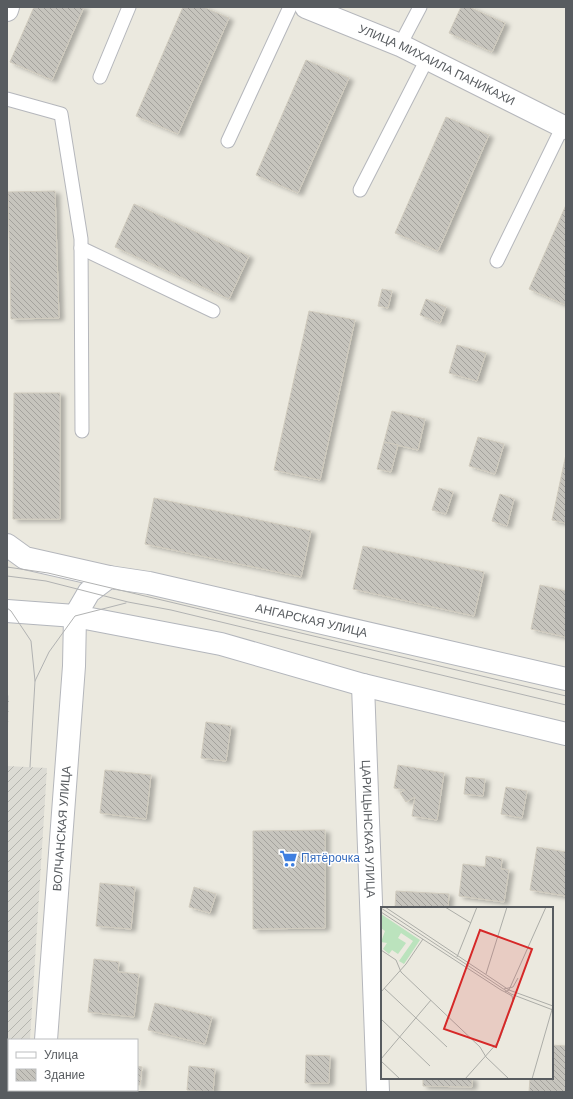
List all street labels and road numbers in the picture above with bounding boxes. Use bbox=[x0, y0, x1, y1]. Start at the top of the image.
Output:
street label: УЛИЦА МИХАИЛА ПАНИКАХИ bbox=[356, 21, 518, 109]
street label: АНГАРСКАЯ УЛИЦА bbox=[254, 600, 369, 641]
street label: ЦАРИЦЫНСКАЯ УЛИЦА bbox=[358, 760, 379, 898]
street label: ВОЛЧАНСКАЯ УЛИЦА bbox=[49, 765, 74, 892]

